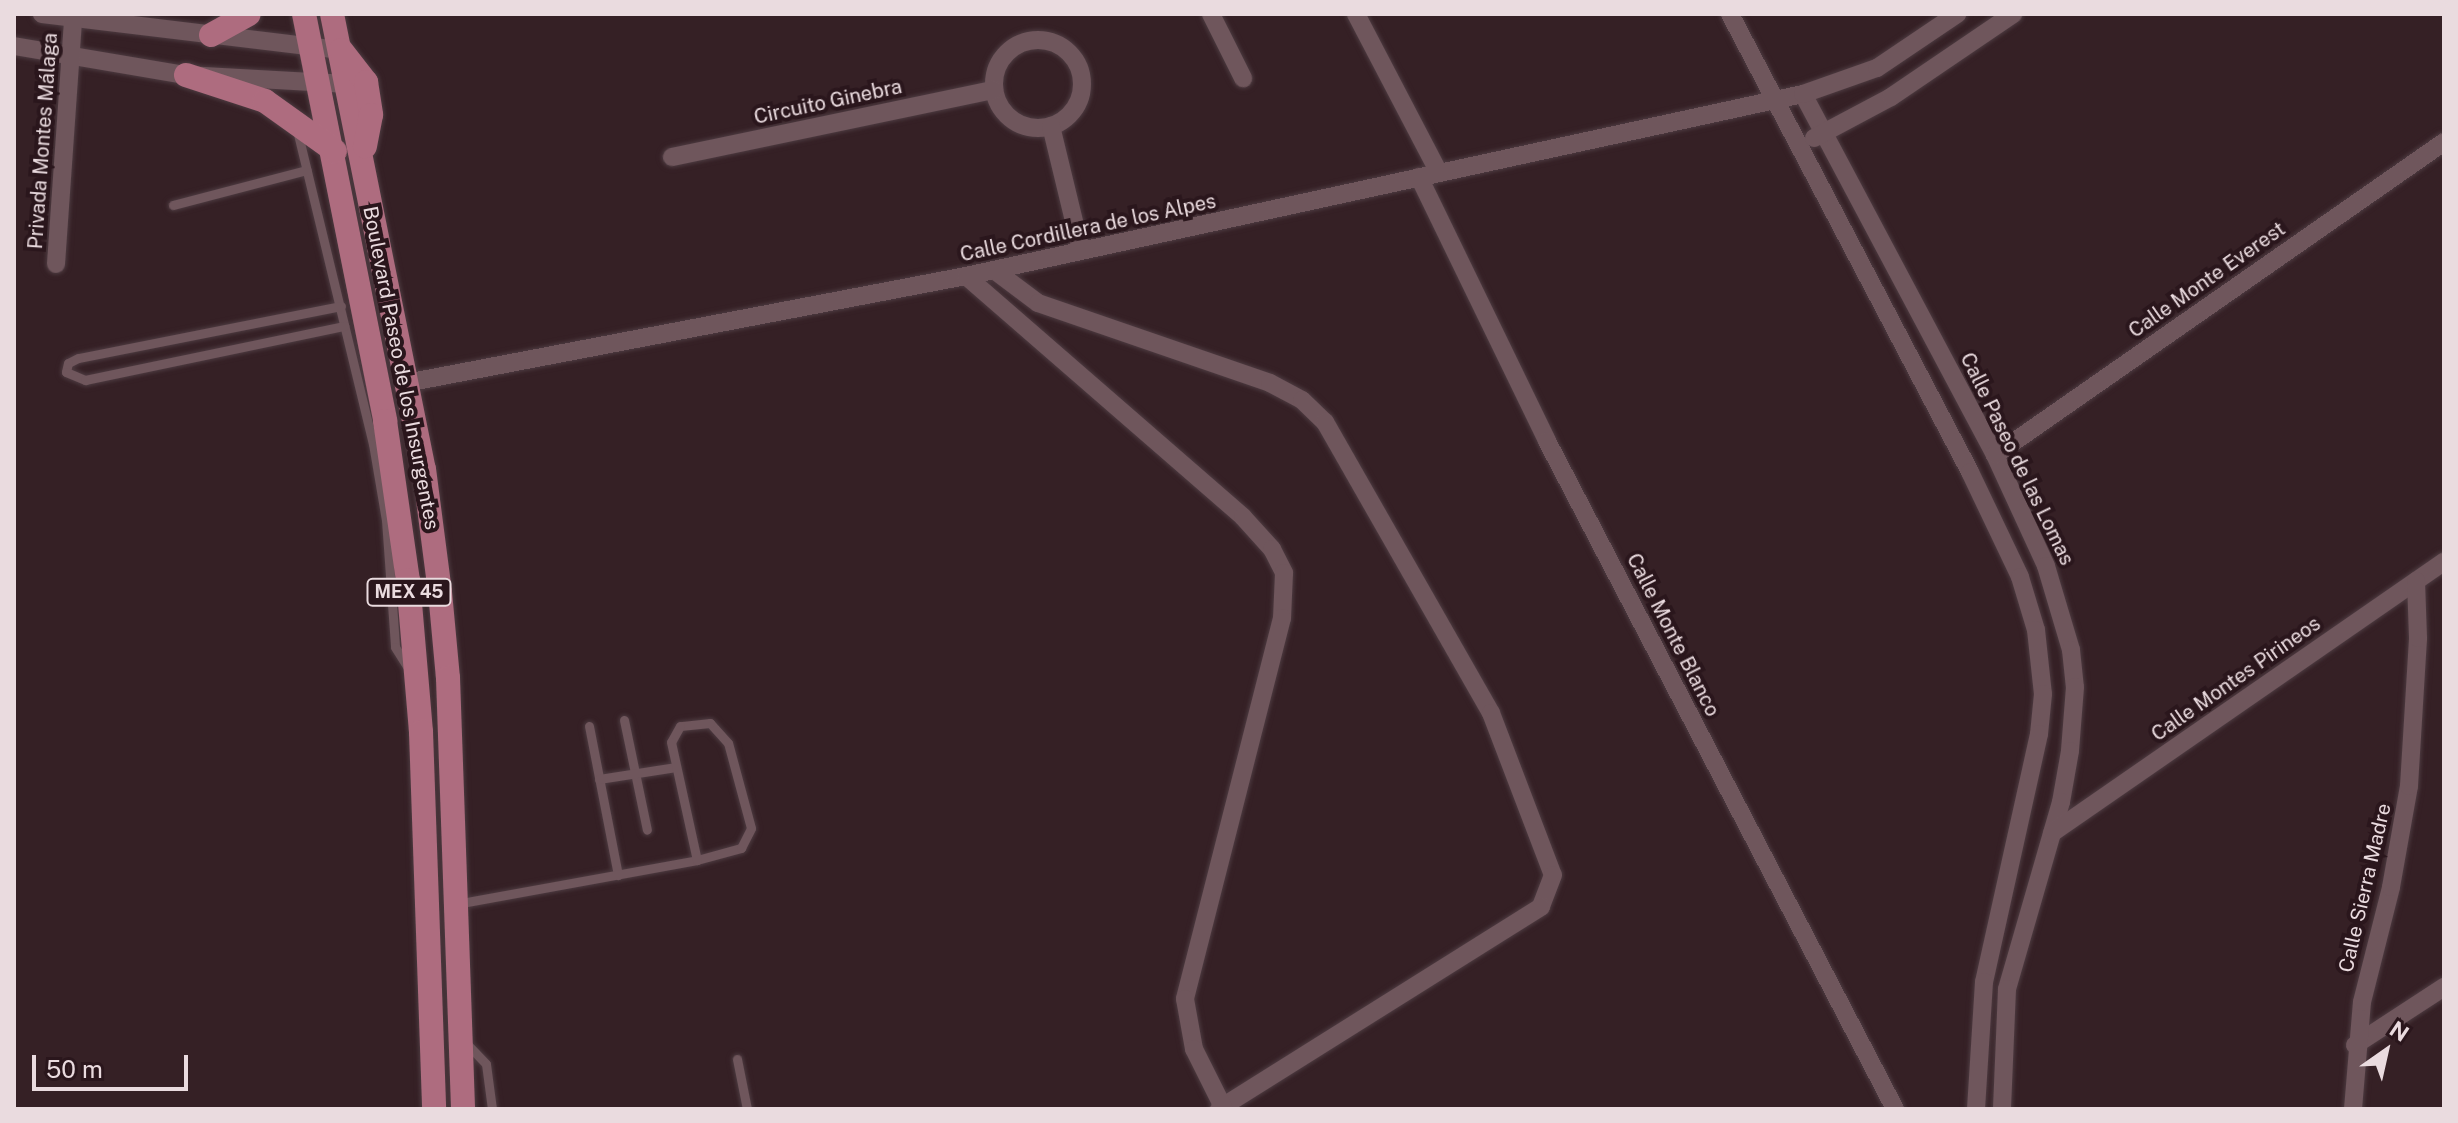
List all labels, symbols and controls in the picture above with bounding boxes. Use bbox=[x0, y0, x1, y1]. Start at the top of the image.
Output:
street label: Privada Montes Málaga bbox=[23, 32, 63, 250]
street label: Circuito Ginebra bbox=[752, 75, 904, 129]
street label: Calle Cordillera de los Alpes bbox=[958, 189, 1218, 267]
street label: Boulevard Paseo de los Insurgentes bbox=[358, 204, 444, 532]
street label: Calle Monte Everest bbox=[2124, 217, 2290, 343]
street label: Calle Paseo de las Lomas bbox=[1955, 349, 2079, 569]
street label: Calle Monte Blanco bbox=[1621, 549, 1725, 721]
road number: MEX 45 bbox=[365, 578, 453, 606]
street label: Calle Montes Pirineos bbox=[2147, 612, 2325, 746]
street label: Calle Sierra Madre bbox=[2334, 801, 2396, 975]
north arrow bbox=[2346, 1011, 2426, 1091]
text: N bbox=[2385, 1016, 2414, 1047]
scale bar bbox=[36, 1039, 192, 1089]
text: 50 m bbox=[46, 1055, 103, 1083]

